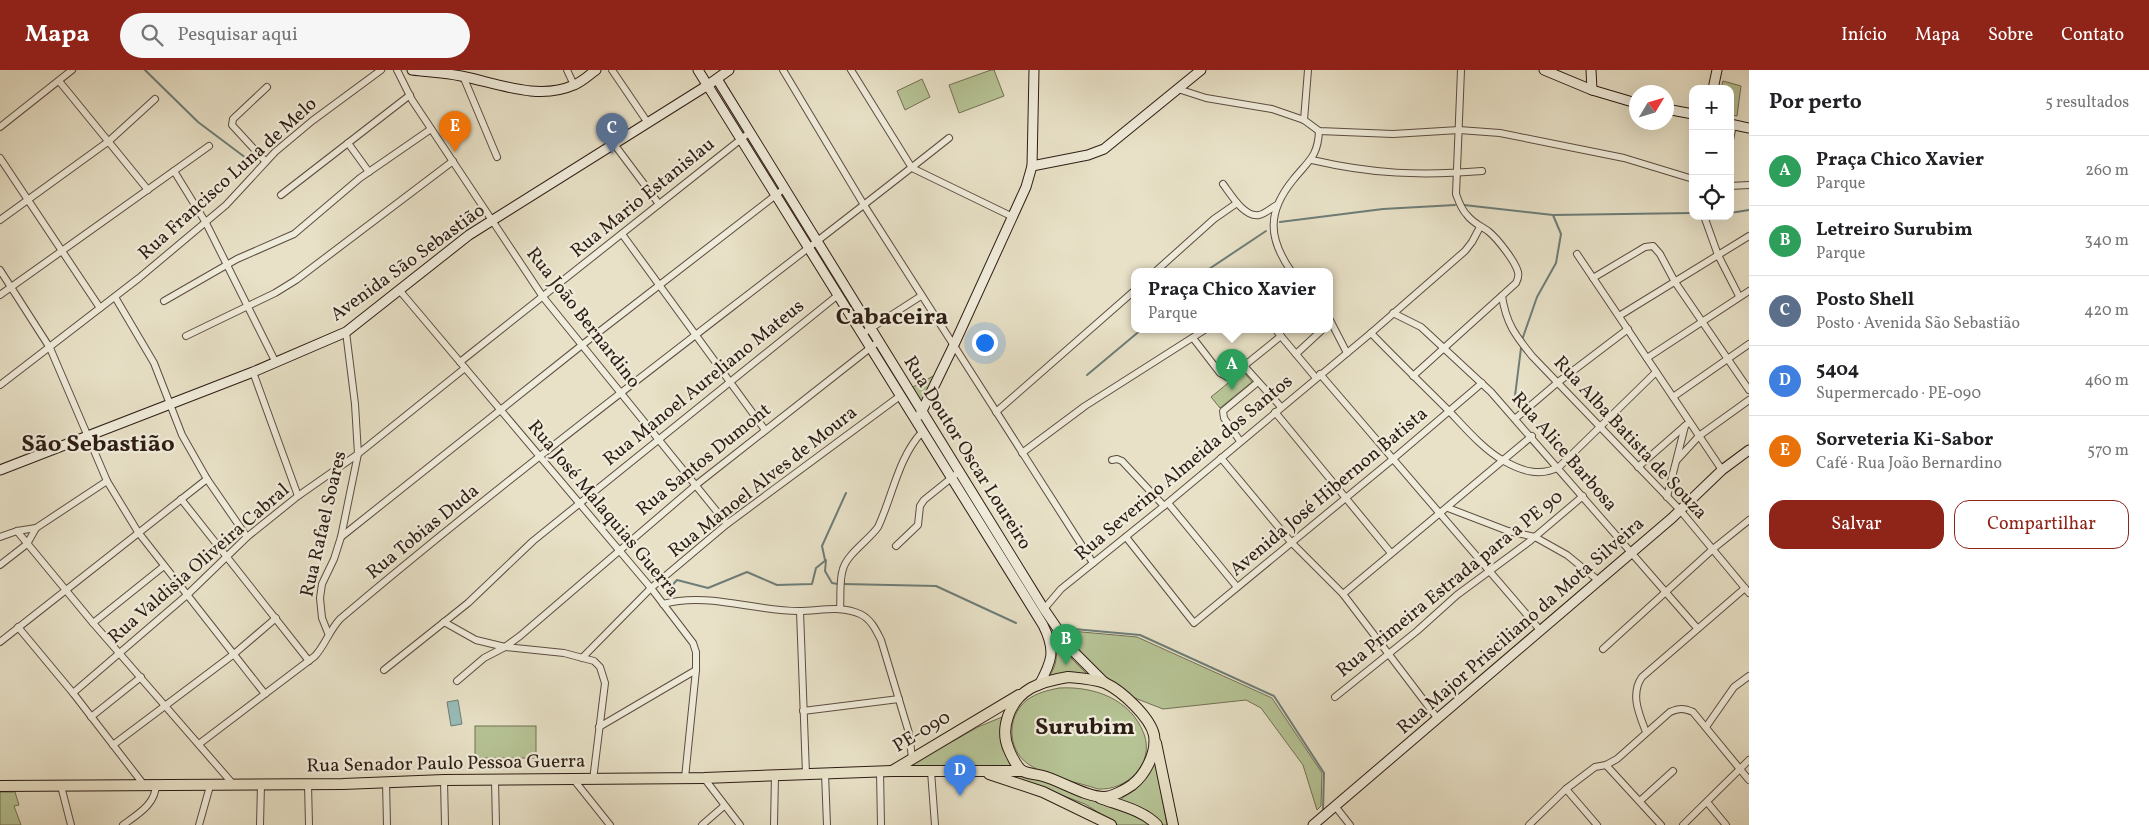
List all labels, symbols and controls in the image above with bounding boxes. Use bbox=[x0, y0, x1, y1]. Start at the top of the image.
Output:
search box bbox=[120, 13, 470, 58]
text: Mapa bbox=[25, 18, 90, 52]
icon: search bbox=[138, 21, 166, 49]
text: Pesquisar aqui bbox=[178, 22, 298, 48]
text: Início bbox=[1841, 23, 1887, 48]
text: Mapa bbox=[1915, 23, 1960, 48]
text: Sobre bbox=[1988, 23, 2033, 48]
text: Contato bbox=[2061, 23, 2124, 48]
north arrow bbox=[1629, 85, 1674, 130]
map controls bbox=[1689, 85, 1734, 220]
button: + bbox=[1689, 85, 1734, 130]
text: Por perto bbox=[1769, 88, 1862, 117]
street label: Rua Francisco Luna de Melo bbox=[133, 92, 323, 266]
text: 5 resultados bbox=[2045, 92, 2129, 114]
pin: E bbox=[439, 111, 471, 152]
pin: C bbox=[596, 113, 628, 154]
button: − bbox=[1689, 130, 1734, 175]
street label: Rua Mario Estanislau bbox=[565, 132, 721, 264]
text: Praça Chico Xavier bbox=[1816, 147, 1984, 173]
text: A bbox=[1779, 160, 1791, 182]
text: 260 m bbox=[2085, 160, 2129, 182]
text: Parque bbox=[1816, 173, 1865, 195]
button: locate bbox=[1689, 175, 1734, 220]
street label: Avenida São Sebastião bbox=[325, 198, 491, 328]
text: Letreiro Surubim bbox=[1816, 217, 1973, 243]
text: B bbox=[1780, 230, 1790, 252]
text: 340 m bbox=[2085, 230, 2129, 252]
street label: Rua João Bernardino bbox=[520, 242, 646, 394]
text: Parque bbox=[1816, 243, 1865, 265]
popup bbox=[1131, 268, 1333, 333]
text: Praça Chico Xavier bbox=[1148, 277, 1316, 303]
text: Posto Shell bbox=[1816, 287, 1914, 313]
street label: Rua Manoel Aureliano Mateus bbox=[598, 294, 810, 472]
text: C bbox=[1780, 300, 1790, 322]
text: 420 m bbox=[2084, 300, 2129, 322]
district label: Cabaceira bbox=[836, 301, 948, 335]
text: Parque bbox=[1148, 303, 1197, 325]
text: Posto · Avenida São Sebastião bbox=[1816, 313, 2020, 335]
your location bbox=[972, 330, 998, 356]
pin: A bbox=[1216, 349, 1248, 390]
street label: Rua Doutor Oscar Loureiro bbox=[897, 351, 1037, 555]
street label: Rua Alba Batista de Souza bbox=[1547, 351, 1713, 525]
text: 5404 bbox=[1816, 357, 1859, 383]
street label: Rua Severino Almeida dos Santos bbox=[1069, 369, 1299, 567]
text: D bbox=[1779, 370, 1791, 392]
text: 460 m bbox=[2085, 370, 2129, 392]
text: Supermercado · PE-090 bbox=[1816, 383, 1981, 405]
street label: Rua Alice Barbosa bbox=[1505, 387, 1623, 517]
street label: Rua Santos Dumont bbox=[631, 397, 777, 522]
street label: Rua Manoel Alves de Moura bbox=[663, 400, 863, 564]
street label: Avenida José Hibernon Batista bbox=[1224, 401, 1434, 583]
street label: Rua José Malaquias Guerra bbox=[521, 415, 685, 603]
text: Sorveteria Ki-Sabor bbox=[1816, 427, 1993, 453]
district label: São Sebastião bbox=[21, 428, 175, 462]
text: E bbox=[1780, 440, 1790, 462]
text: 570 m bbox=[2087, 440, 2129, 462]
street label: Rua Rafael Soares bbox=[295, 448, 353, 600]
text: Café · Rua João Bernardino bbox=[1816, 453, 2002, 475]
street label: Rua Valdisia Oliveira Cabral bbox=[103, 478, 296, 650]
street label: Rua Tobias Duda bbox=[361, 478, 485, 586]
street label: Rua Primeira Estrada para a PE 90 bbox=[1331, 484, 1569, 684]
button: Salvar bbox=[1769, 500, 1944, 549]
button: Compartilhar bbox=[1954, 500, 2129, 549]
street label: Rua Major Prisciliano da Mota Silveira bbox=[1392, 511, 1650, 741]
pin: B bbox=[1050, 624, 1082, 665]
street label: PE-090 bbox=[888, 705, 956, 759]
district label: Surubim bbox=[1035, 711, 1135, 745]
street label: Rua Senador Paulo Pessoa Guerra bbox=[306, 749, 586, 779]
pin: D bbox=[944, 755, 976, 796]

